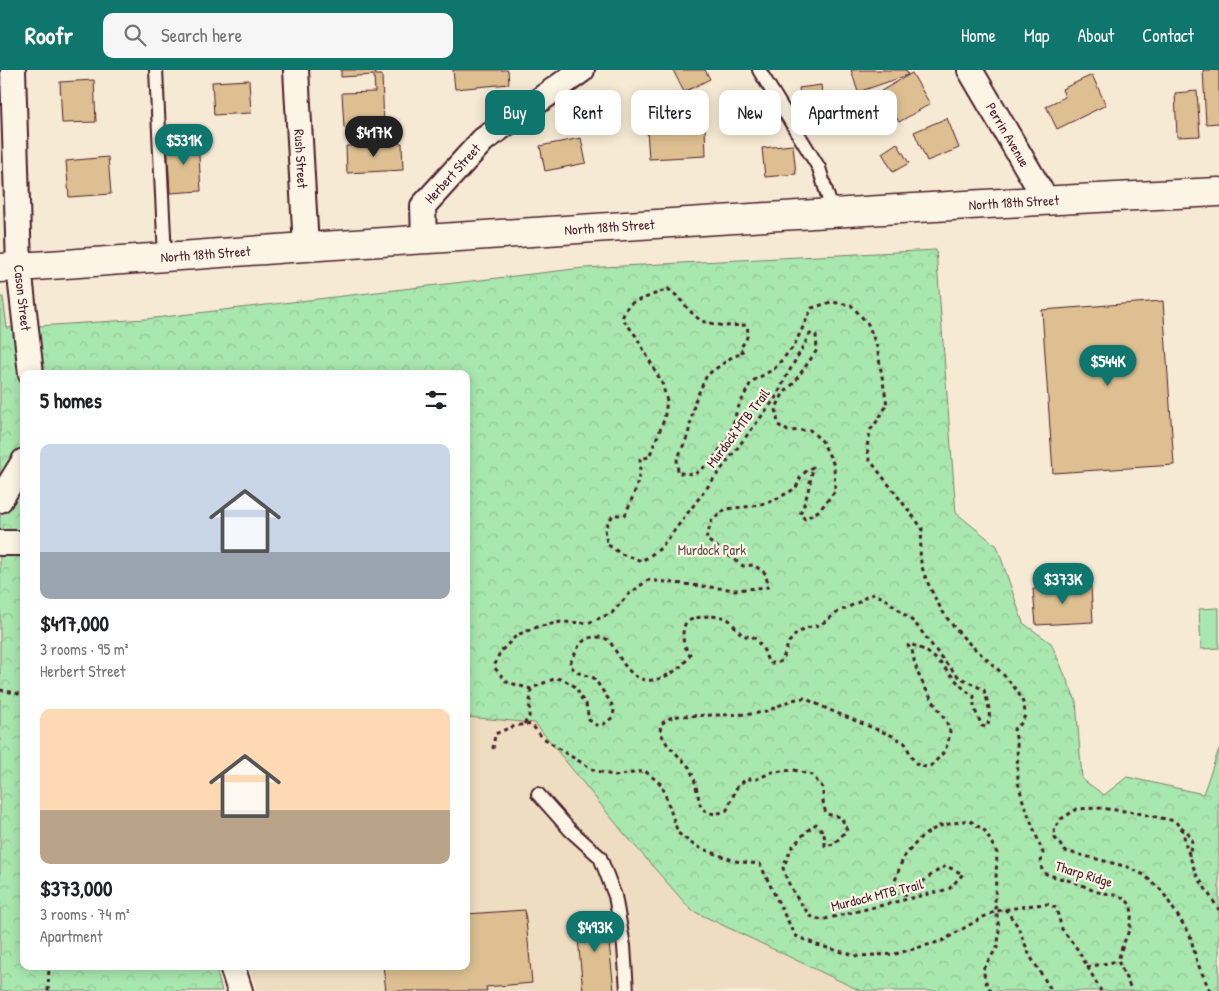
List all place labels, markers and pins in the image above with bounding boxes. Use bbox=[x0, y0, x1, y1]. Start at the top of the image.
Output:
pin: $417K bbox=[339, 116, 409, 158]
pin: $531K bbox=[149, 124, 219, 166]
pin: $544K bbox=[1073, 344, 1143, 387]
pin: $373K bbox=[1028, 562, 1098, 605]
pin: $493K bbox=[560, 910, 630, 953]

